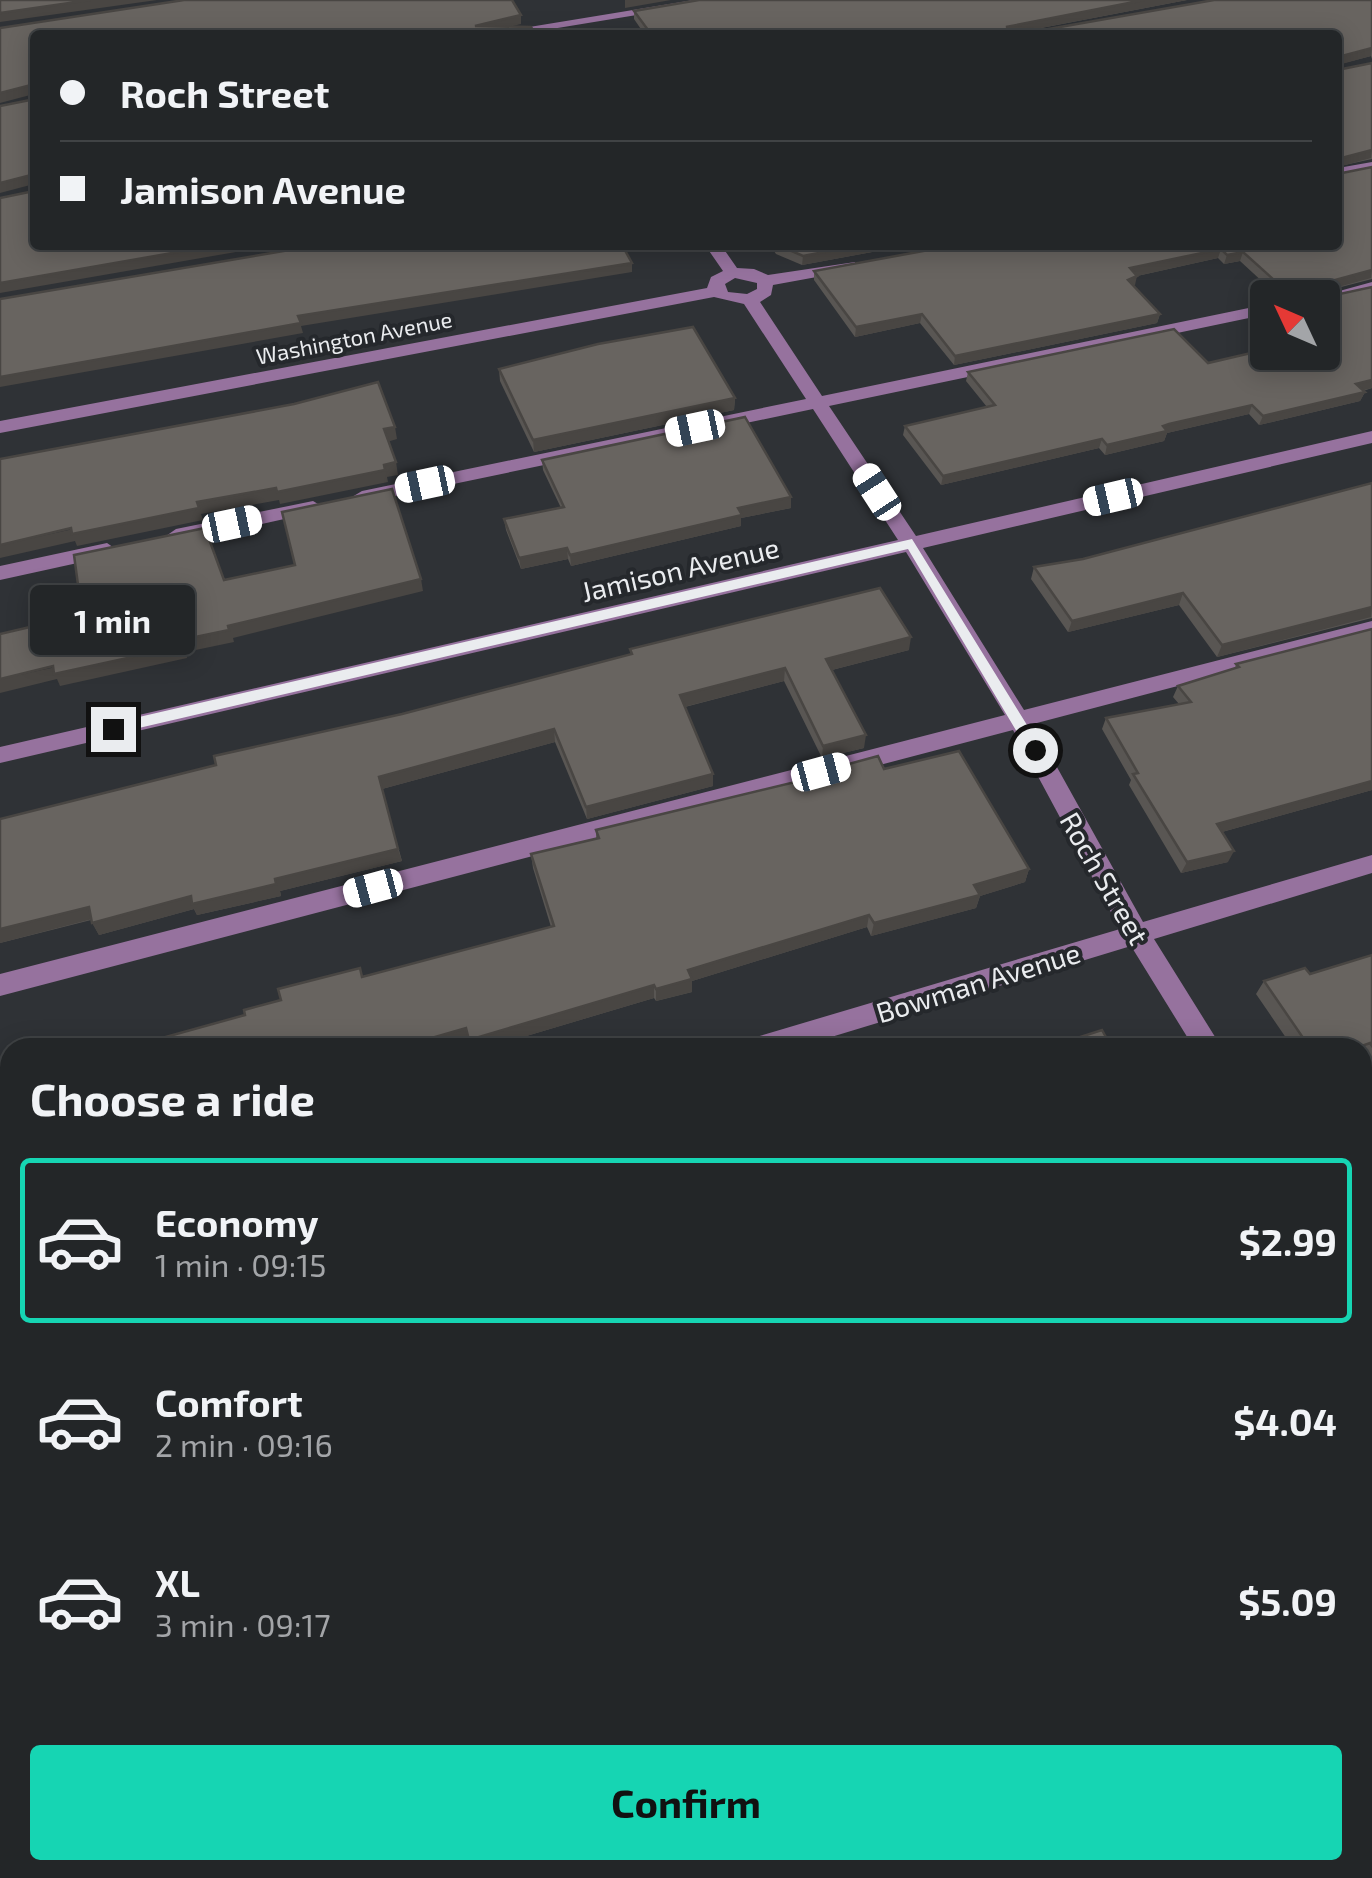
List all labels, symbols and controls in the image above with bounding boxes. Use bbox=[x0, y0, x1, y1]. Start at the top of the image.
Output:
text: Roch Street bbox=[120, 70, 329, 116]
text: Jamison Avenue bbox=[120, 166, 406, 212]
north arrow bbox=[1250, 280, 1340, 370]
map controls bbox=[1250, 280, 1340, 370]
street label: Washington Avenue bbox=[254, 305, 454, 369]
car bbox=[663, 407, 727, 449]
car bbox=[848, 459, 906, 525]
car bbox=[393, 463, 457, 505]
car bbox=[1080, 476, 1146, 518]
car bbox=[200, 503, 264, 545]
street label: Jamison Avenue bbox=[578, 530, 782, 608]
callout: 1 min bbox=[31, 584, 196, 654]
text: 1 min bbox=[74, 601, 151, 639]
route end bbox=[91, 707, 136, 752]
route start bbox=[1013, 728, 1058, 773]
car bbox=[788, 750, 854, 794]
street label: Roch Street bbox=[1054, 806, 1156, 950]
car bbox=[340, 866, 406, 910]
street label: Bowman Avenue bbox=[872, 935, 1084, 1029]
text: Choose a ride bbox=[30, 1071, 315, 1125]
icon: car bbox=[35, 1196, 125, 1286]
text: Economy bbox=[155, 1199, 319, 1245]
text: $2.99 bbox=[1239, 1218, 1337, 1264]
text: 1 min · 09:15 bbox=[155, 1245, 326, 1283]
icon: car bbox=[35, 1376, 125, 1466]
text: Comfort bbox=[155, 1379, 303, 1425]
text: $4.04 bbox=[1233, 1398, 1337, 1444]
text: 2 min · 09:16 bbox=[155, 1425, 333, 1463]
icon: car bbox=[35, 1556, 125, 1646]
text: XL bbox=[155, 1559, 200, 1605]
text: $5.09 bbox=[1238, 1578, 1337, 1624]
text: 3 min · 09:17 bbox=[155, 1605, 331, 1643]
button: Confirm bbox=[30, 1745, 1342, 1860]

